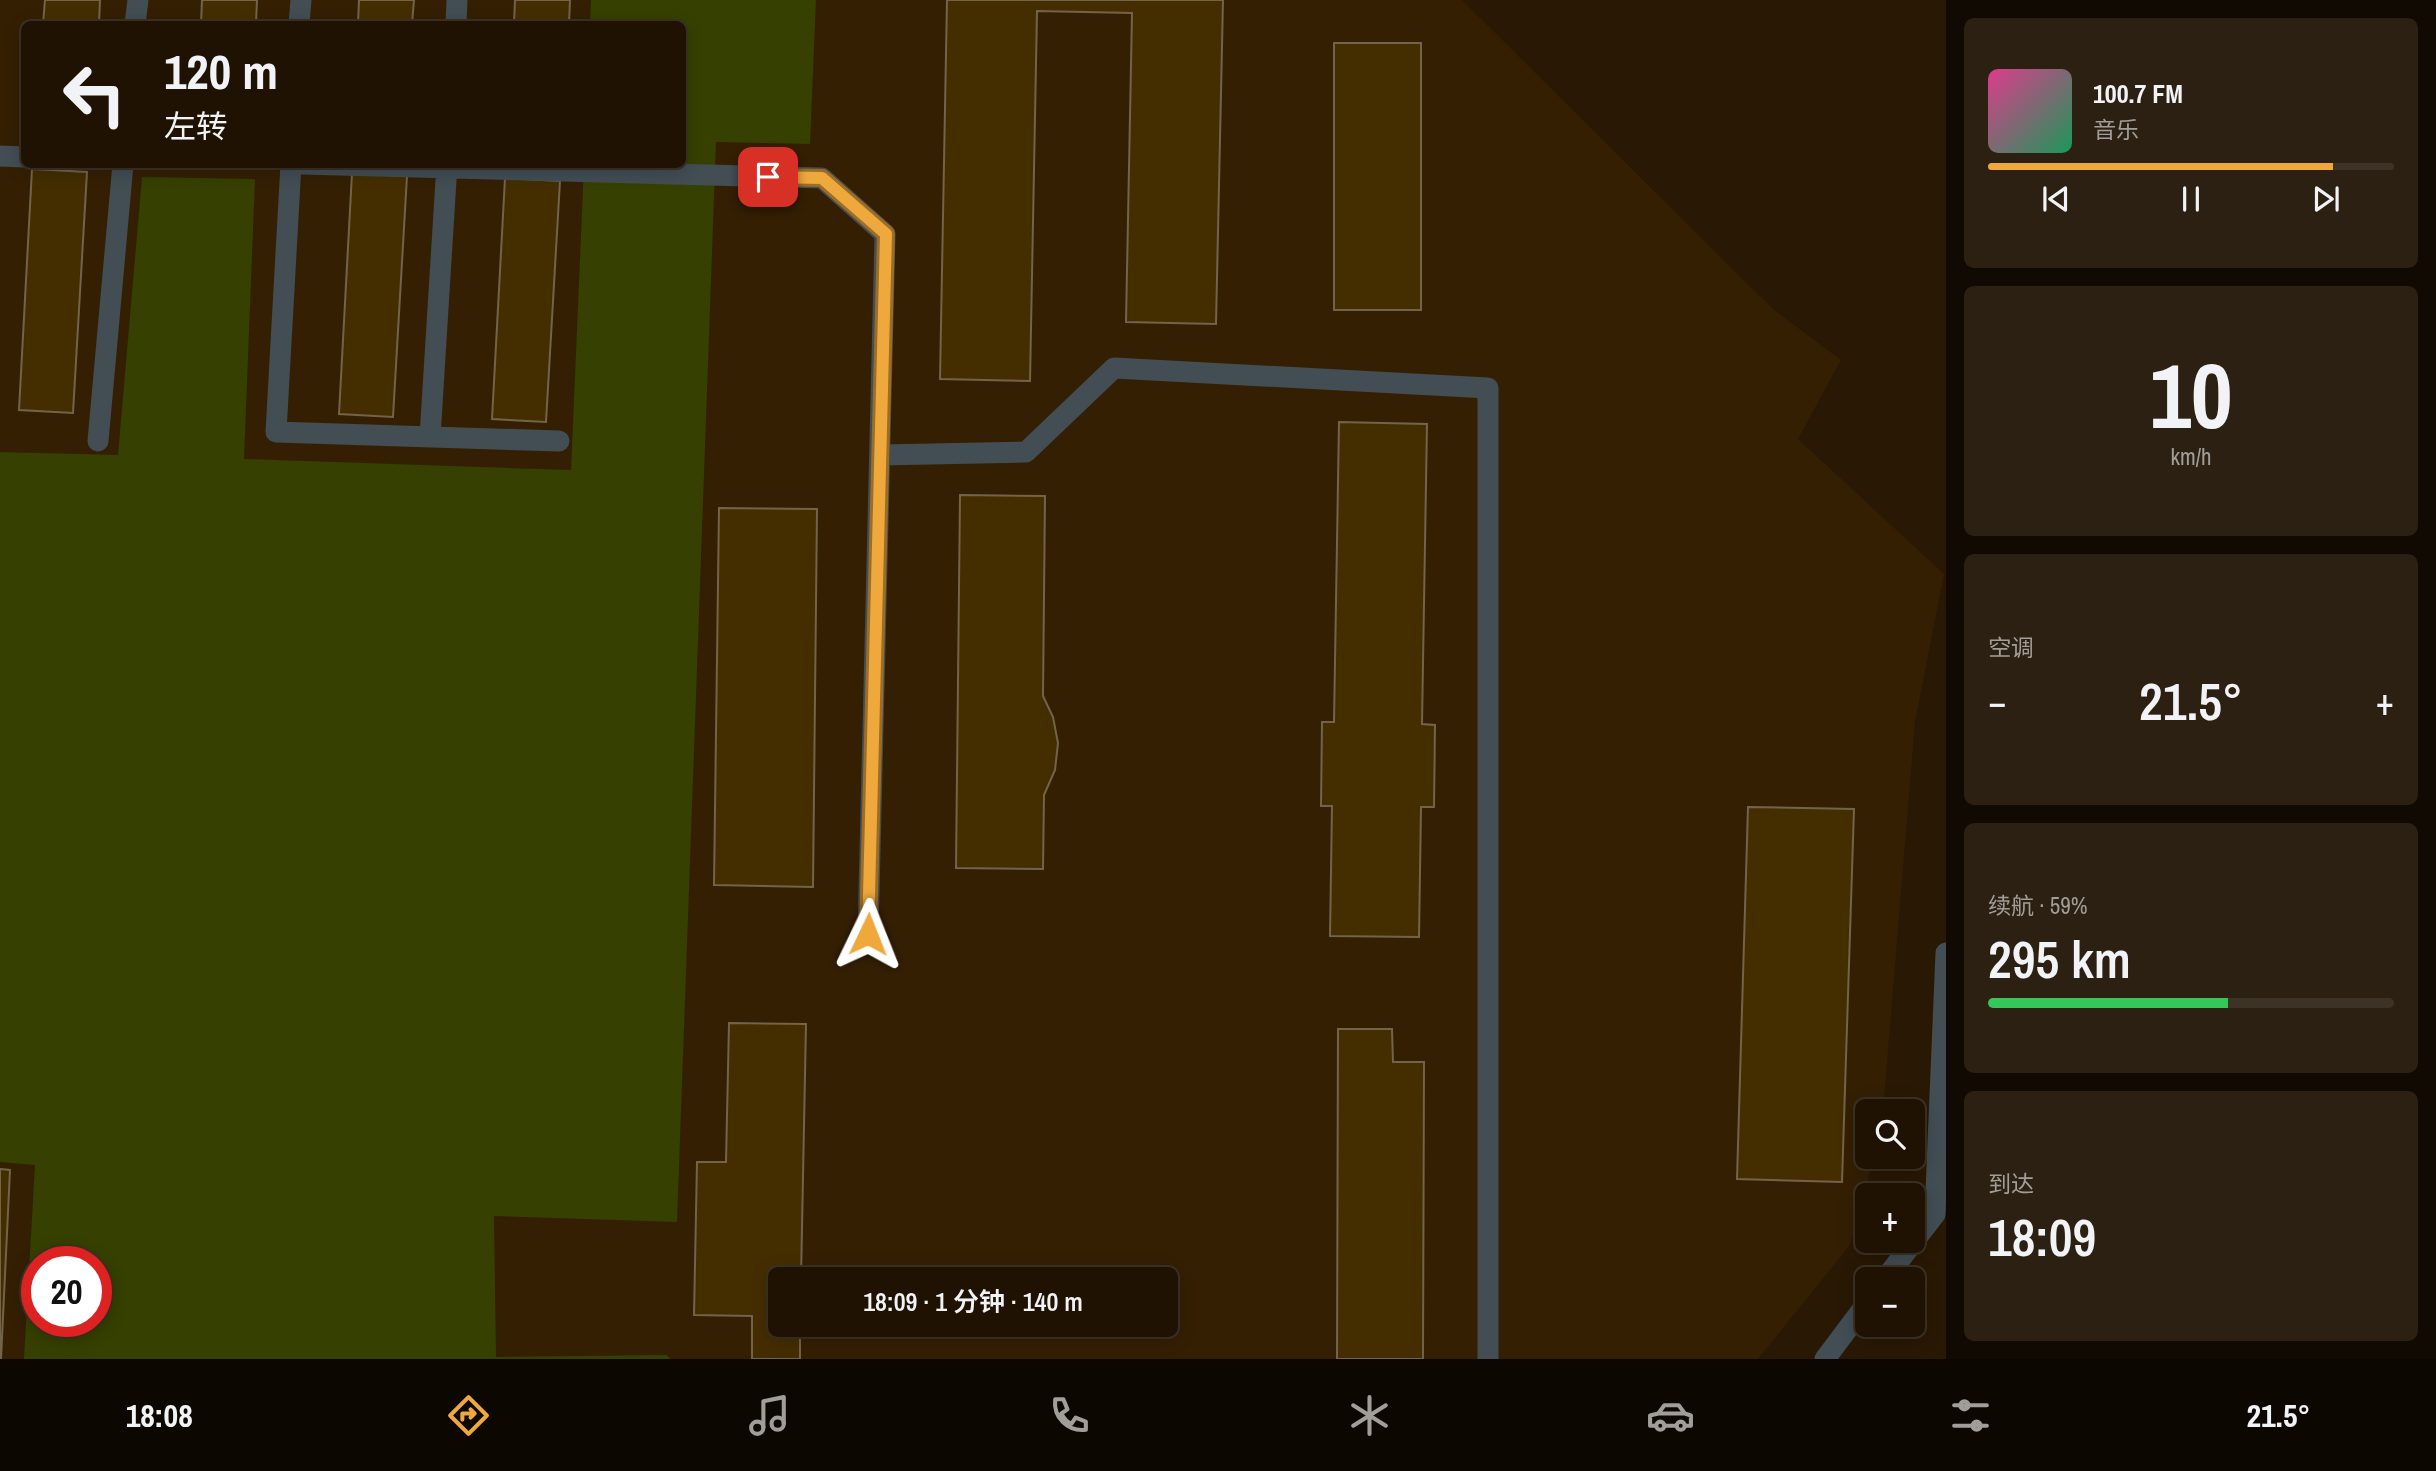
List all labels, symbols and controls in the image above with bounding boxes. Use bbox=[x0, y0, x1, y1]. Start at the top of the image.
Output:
text: 120 m bbox=[164, 38, 278, 104]
icon: left bbox=[49, 49, 140, 140]
text: 100.7 FM bbox=[2093, 76, 2183, 111]
text: 左转 bbox=[164, 105, 228, 148]
text: 音乐 bbox=[2093, 114, 2139, 145]
pin bbox=[738, 147, 798, 207]
icon: arrive bbox=[749, 158, 787, 196]
icon: previous bbox=[2037, 180, 2075, 218]
icon: pause bbox=[2172, 180, 2210, 218]
icon: next bbox=[2307, 180, 2345, 218]
text: 10 bbox=[2150, 334, 2233, 456]
text: km/h bbox=[2171, 441, 2211, 472]
text: 空调 bbox=[1988, 632, 2034, 663]
text: 21.5° bbox=[2139, 666, 2243, 736]
text: − bbox=[1988, 676, 2006, 727]
text: + bbox=[2376, 676, 2394, 727]
text: 续航 · 59% bbox=[1988, 890, 2087, 921]
position arrow bbox=[831, 897, 905, 971]
text: 295 km bbox=[1988, 924, 2131, 994]
map controls bbox=[1855, 1099, 1925, 1337]
button: search bbox=[1855, 1099, 1925, 1169]
text: 到达 bbox=[1988, 1168, 2034, 1199]
button: + bbox=[1855, 1183, 1925, 1253]
text: 18:09 bbox=[1988, 1202, 2096, 1272]
speed limit sign: 20 bbox=[21, 1246, 112, 1337]
button: − bbox=[1855, 1267, 1925, 1337]
text: 18:09 · 1 分钟 · 140 m bbox=[863, 1284, 1083, 1319]
icon: directions bbox=[444, 1391, 493, 1440]
icon: music bbox=[745, 1391, 794, 1440]
icon: phone bbox=[1045, 1391, 1094, 1440]
icon: climate bbox=[1345, 1391, 1394, 1440]
icon: car bbox=[1646, 1391, 1695, 1440]
icon: filters bbox=[1946, 1391, 1995, 1440]
text: 18:08 bbox=[126, 1394, 193, 1437]
text: 21.5° bbox=[2246, 1394, 2310, 1437]

